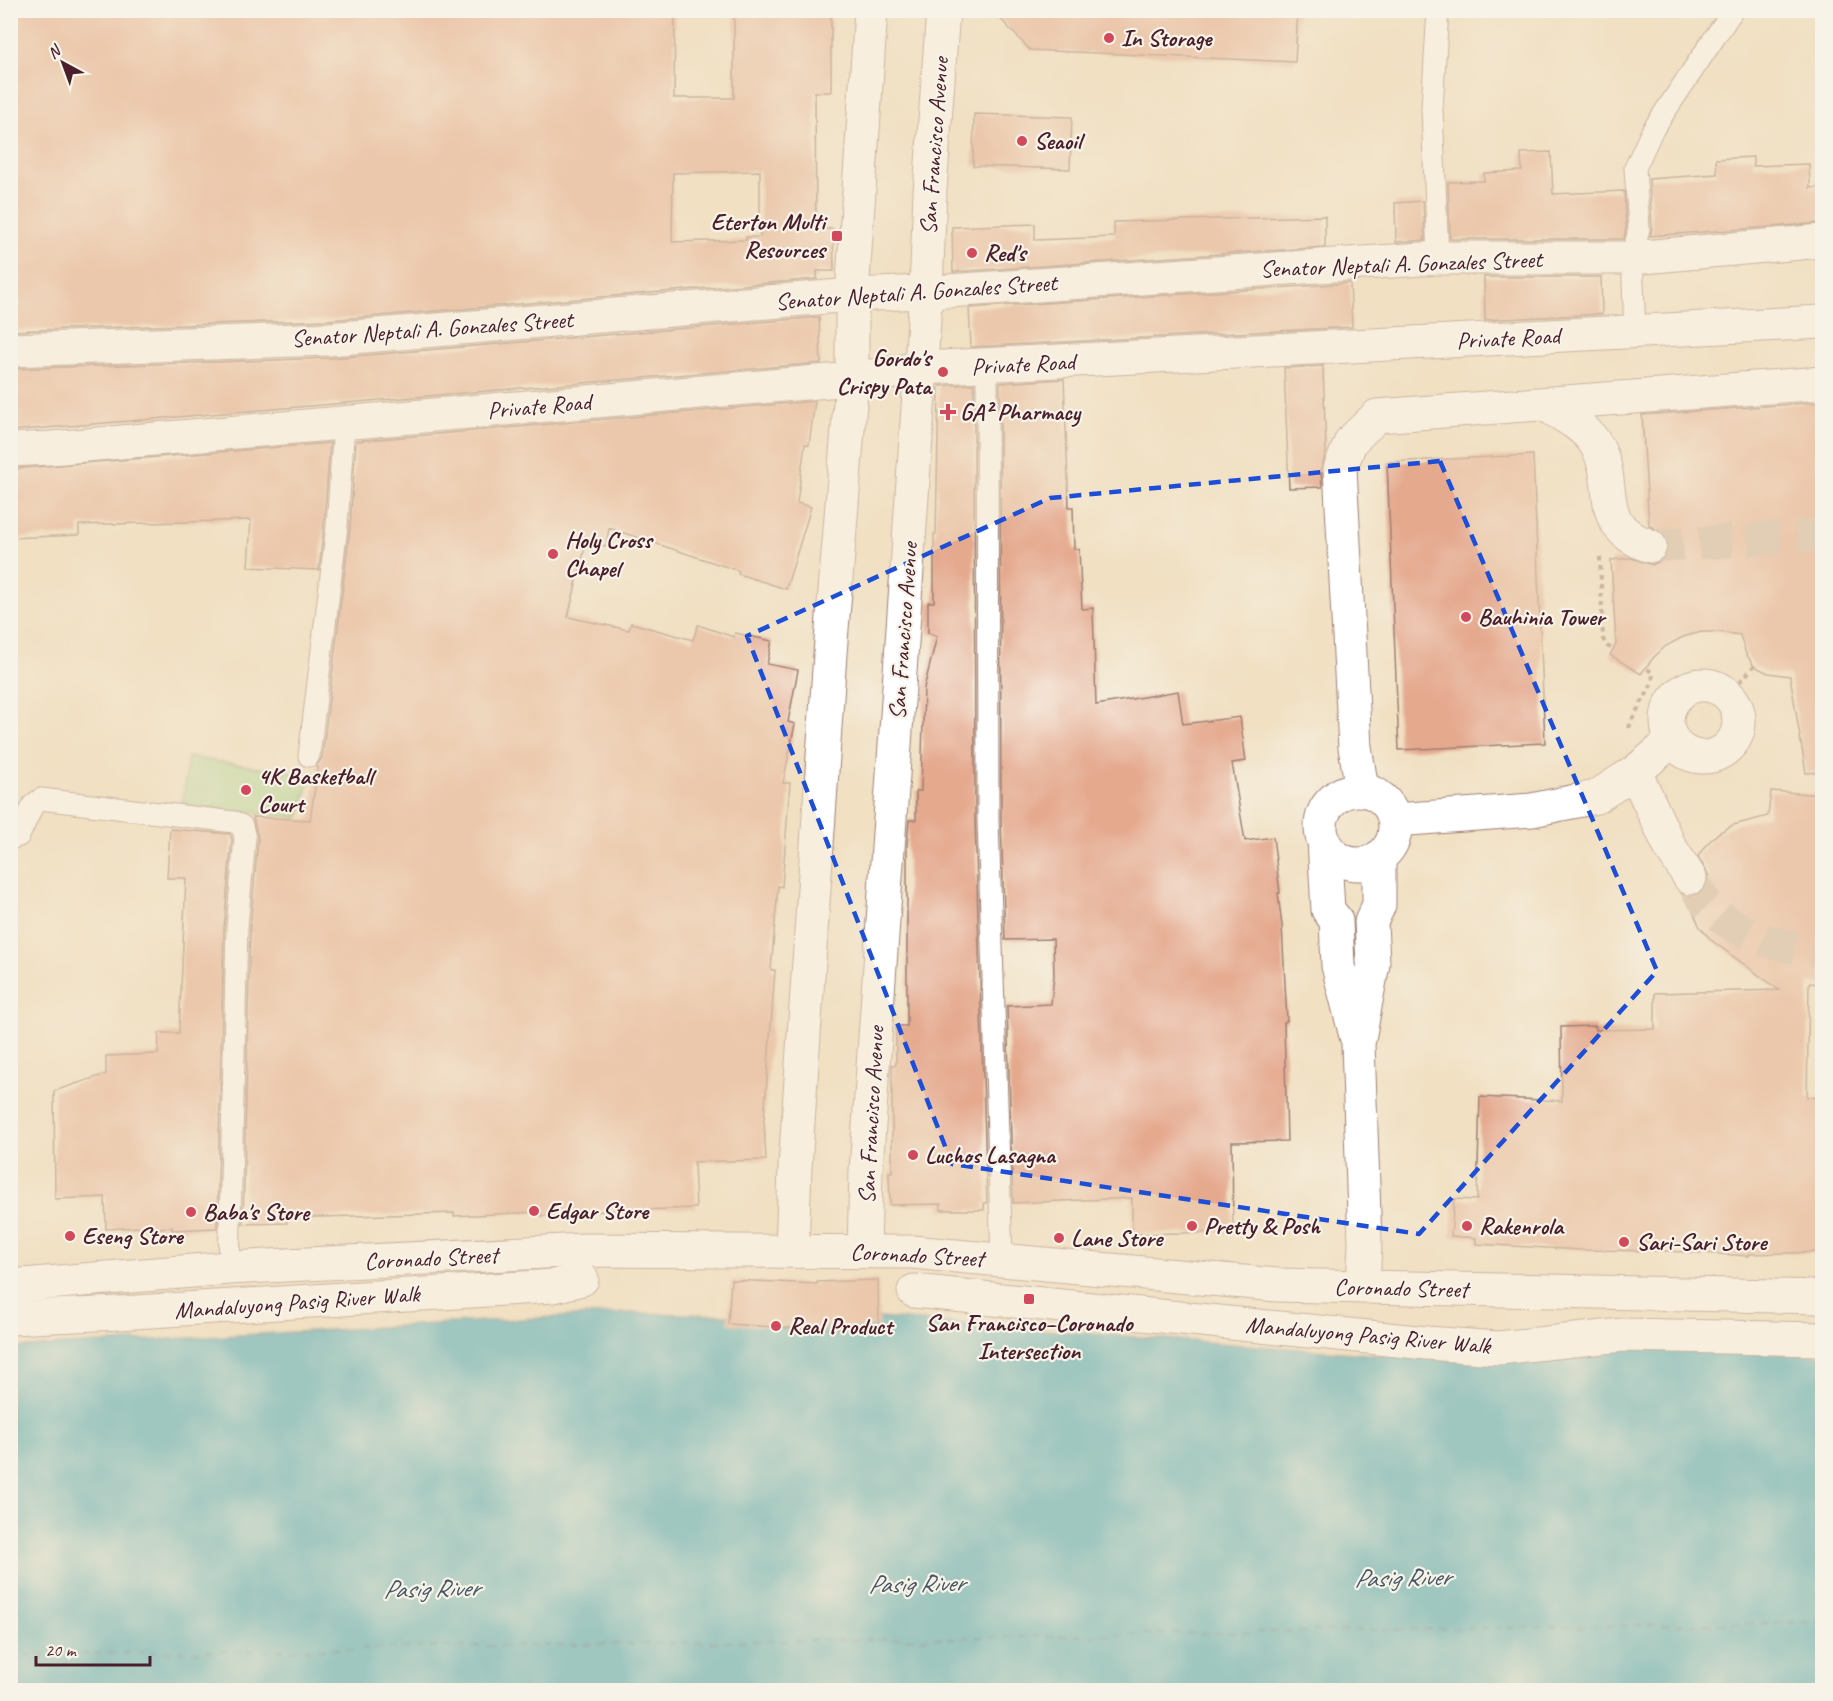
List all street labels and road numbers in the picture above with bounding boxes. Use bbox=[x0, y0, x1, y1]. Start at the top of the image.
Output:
street label: San Francisco Avenue bbox=[913, 54, 955, 236]
street label: Senator Neptali A. Gonzales Street bbox=[1260, 244, 1545, 284]
street label: Senator Neptali A. Gonzales Street bbox=[774, 267, 1060, 317]
street label: Senator Neptali A. Gonzales Street bbox=[290, 304, 576, 354]
street label: Private Road bbox=[1455, 320, 1564, 356]
street label: Private Road bbox=[970, 346, 1079, 382]
street label: Private Road bbox=[486, 386, 596, 425]
street label: San Francisco Avenue bbox=[882, 539, 924, 721]
street label: San Francisco Avenue bbox=[851, 1023, 891, 1205]
street label: Coronado Street bbox=[850, 1237, 988, 1274]
street label: Coronado Street bbox=[364, 1239, 502, 1276]
street label: Coronado Street bbox=[1334, 1272, 1471, 1304]
street label: Mandaluyong Pasig River Walk bbox=[174, 1278, 423, 1326]
street label: Mandaluyong Pasig River Walk bbox=[1244, 1309, 1494, 1361]

